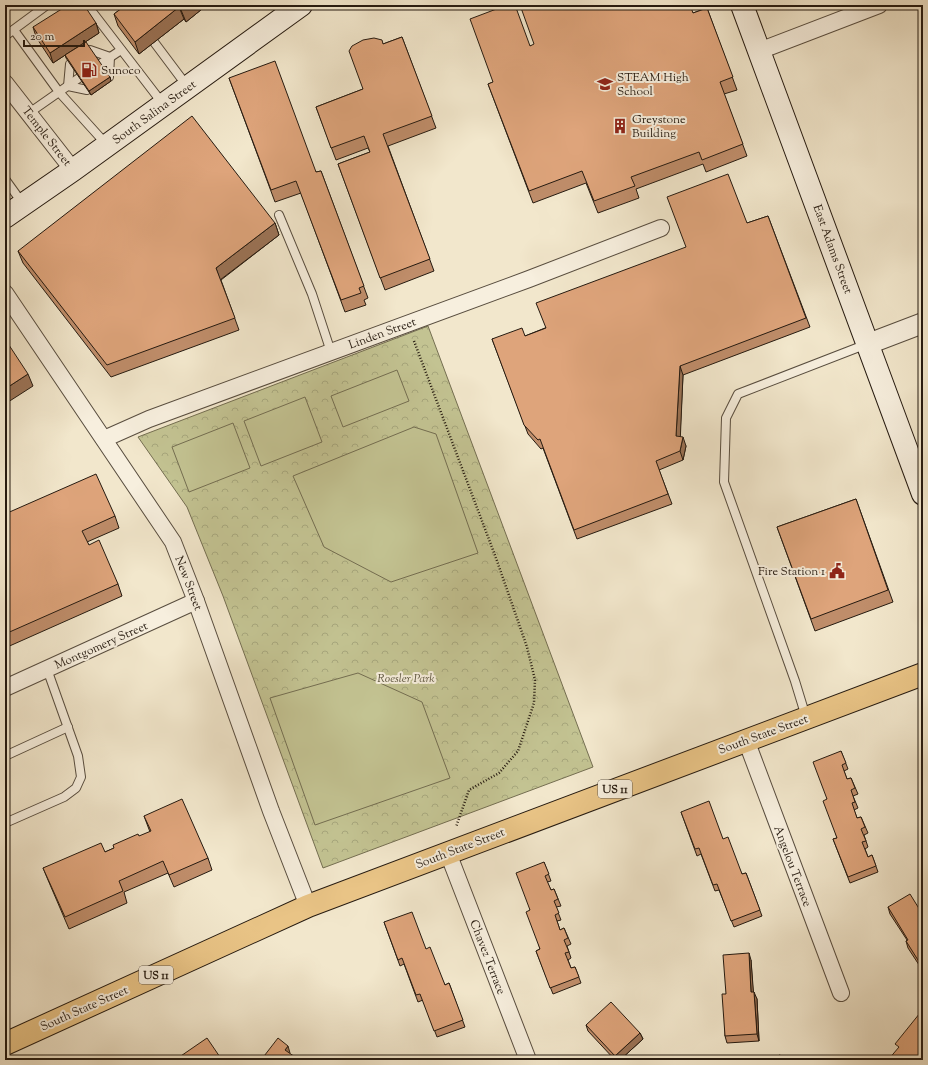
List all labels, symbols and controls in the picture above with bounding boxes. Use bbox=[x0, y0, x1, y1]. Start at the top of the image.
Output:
scale bar bbox=[24, 22, 84, 48]
text: 20 m bbox=[30, 28, 55, 46]
fuel station icon: Sunoco bbox=[80, 61, 98, 79]
place label: Sunoco bbox=[101, 62, 141, 80]
place label: STEAM High School bbox=[617, 69, 689, 101]
school or university icon: STEAM High School bbox=[596, 75, 614, 93]
street label: South Salina Street bbox=[109, 76, 200, 149]
street label: Temple Street bbox=[17, 103, 75, 170]
place label: Greystone Building bbox=[632, 111, 686, 143]
building icon: Greystone Building bbox=[611, 117, 629, 135]
street label: East Adams Street bbox=[808, 202, 857, 296]
street label: Linden Street bbox=[346, 313, 419, 354]
street label: New Street bbox=[169, 553, 207, 613]
public building icon: Fire Station 1 bbox=[828, 562, 846, 580]
place label: Fire Station 1 bbox=[758, 563, 825, 581]
street label: Montgomery Street bbox=[52, 617, 151, 675]
park label: Roesler Park bbox=[377, 670, 435, 688]
street label: South State Street bbox=[716, 710, 811, 760]
road number: US 11 bbox=[598, 780, 632, 798]
street label: Angelou Terrace bbox=[768, 823, 816, 910]
street label: South State Street bbox=[413, 824, 508, 874]
street label: Chavez Terrace bbox=[464, 917, 510, 998]
road number: US 11 bbox=[139, 966, 173, 984]
street label: South State Street bbox=[38, 982, 131, 1036]

